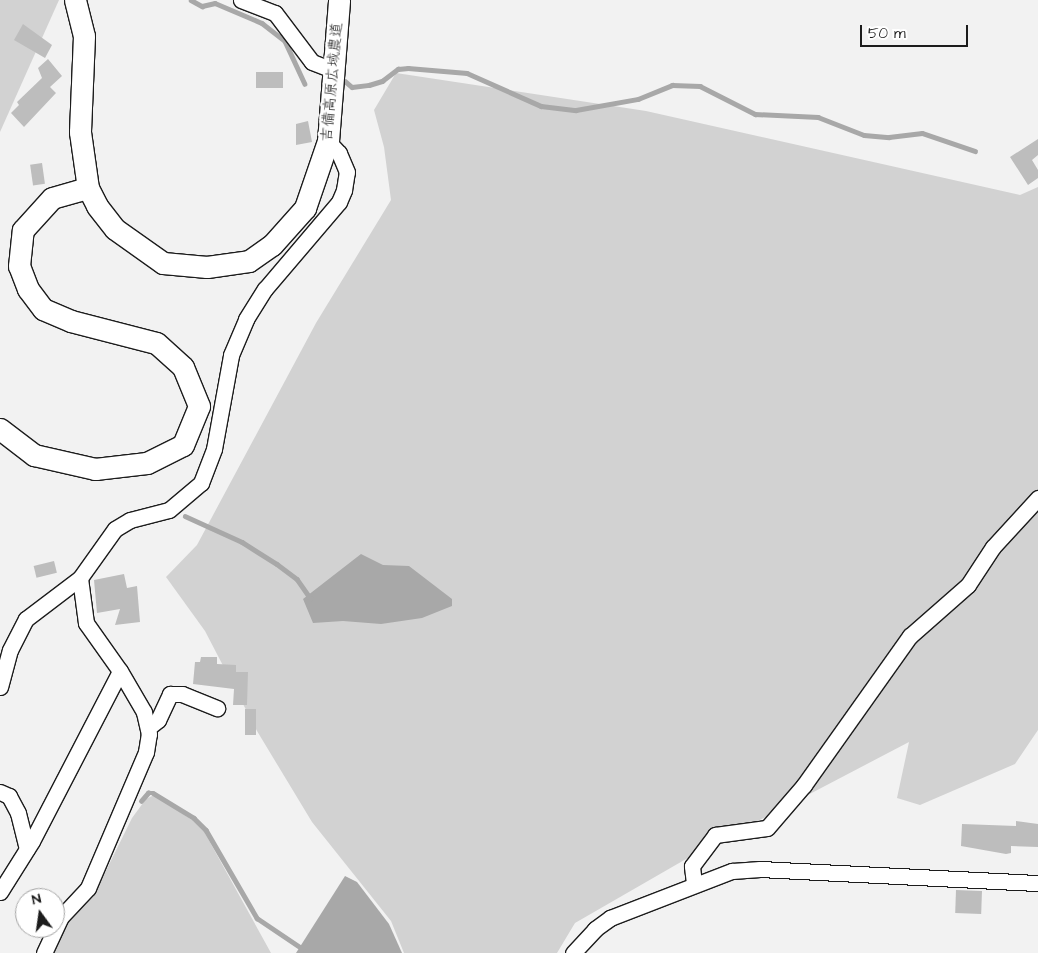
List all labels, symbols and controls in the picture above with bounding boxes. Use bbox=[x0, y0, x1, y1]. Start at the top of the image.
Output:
scale bar bbox=[863, 15, 970, 47]
street label: 吉備高原広域農道 bbox=[318, 21, 346, 143]
text: 50 m bbox=[868, 23, 906, 44]
north arrow bbox=[15, 888, 65, 938]
text: N bbox=[30, 889, 43, 910]

